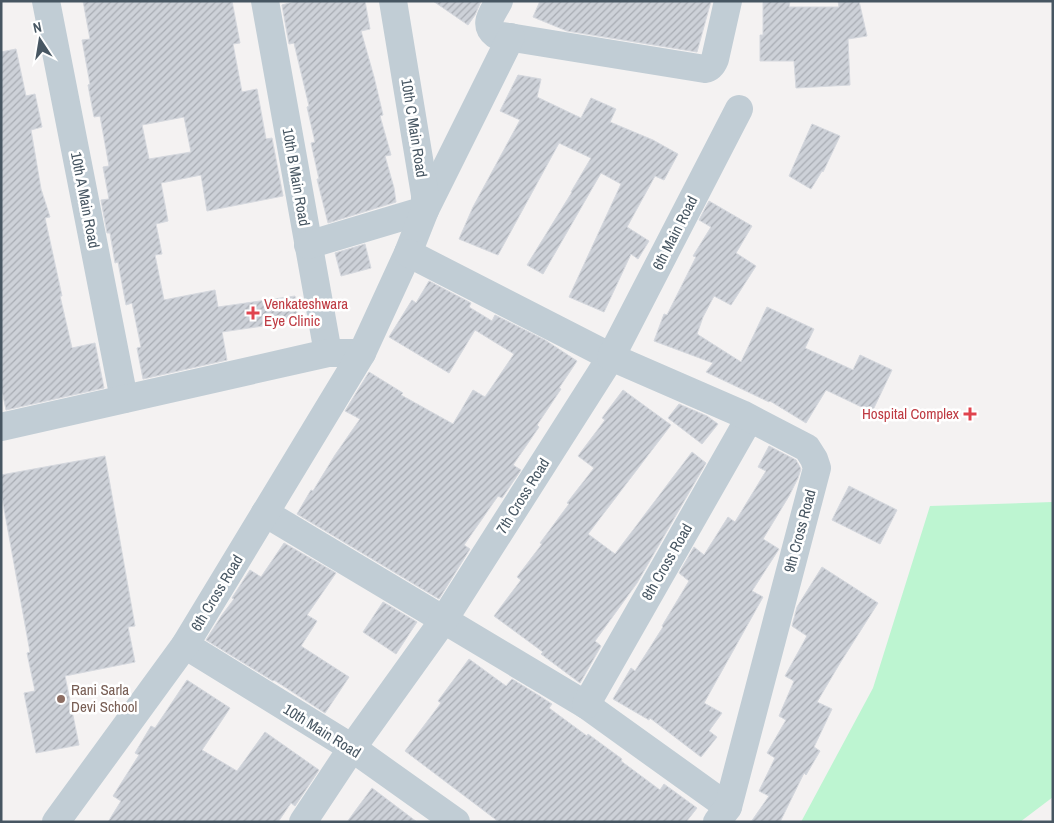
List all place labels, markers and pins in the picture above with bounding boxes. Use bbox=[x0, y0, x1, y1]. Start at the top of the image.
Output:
place label: Venkateshwara Eye Clinic bbox=[264, 293, 348, 331]
marker: Venkateshwara Eye Clinic bbox=[246, 306, 260, 320]
place label: Hospital Complex bbox=[862, 403, 960, 424]
marker: Hospital Complex bbox=[963, 407, 977, 421]
place label: Rani Sarla Devi School bbox=[71, 679, 137, 717]
marker: Rani Sarla Devi School bbox=[55, 693, 67, 705]

